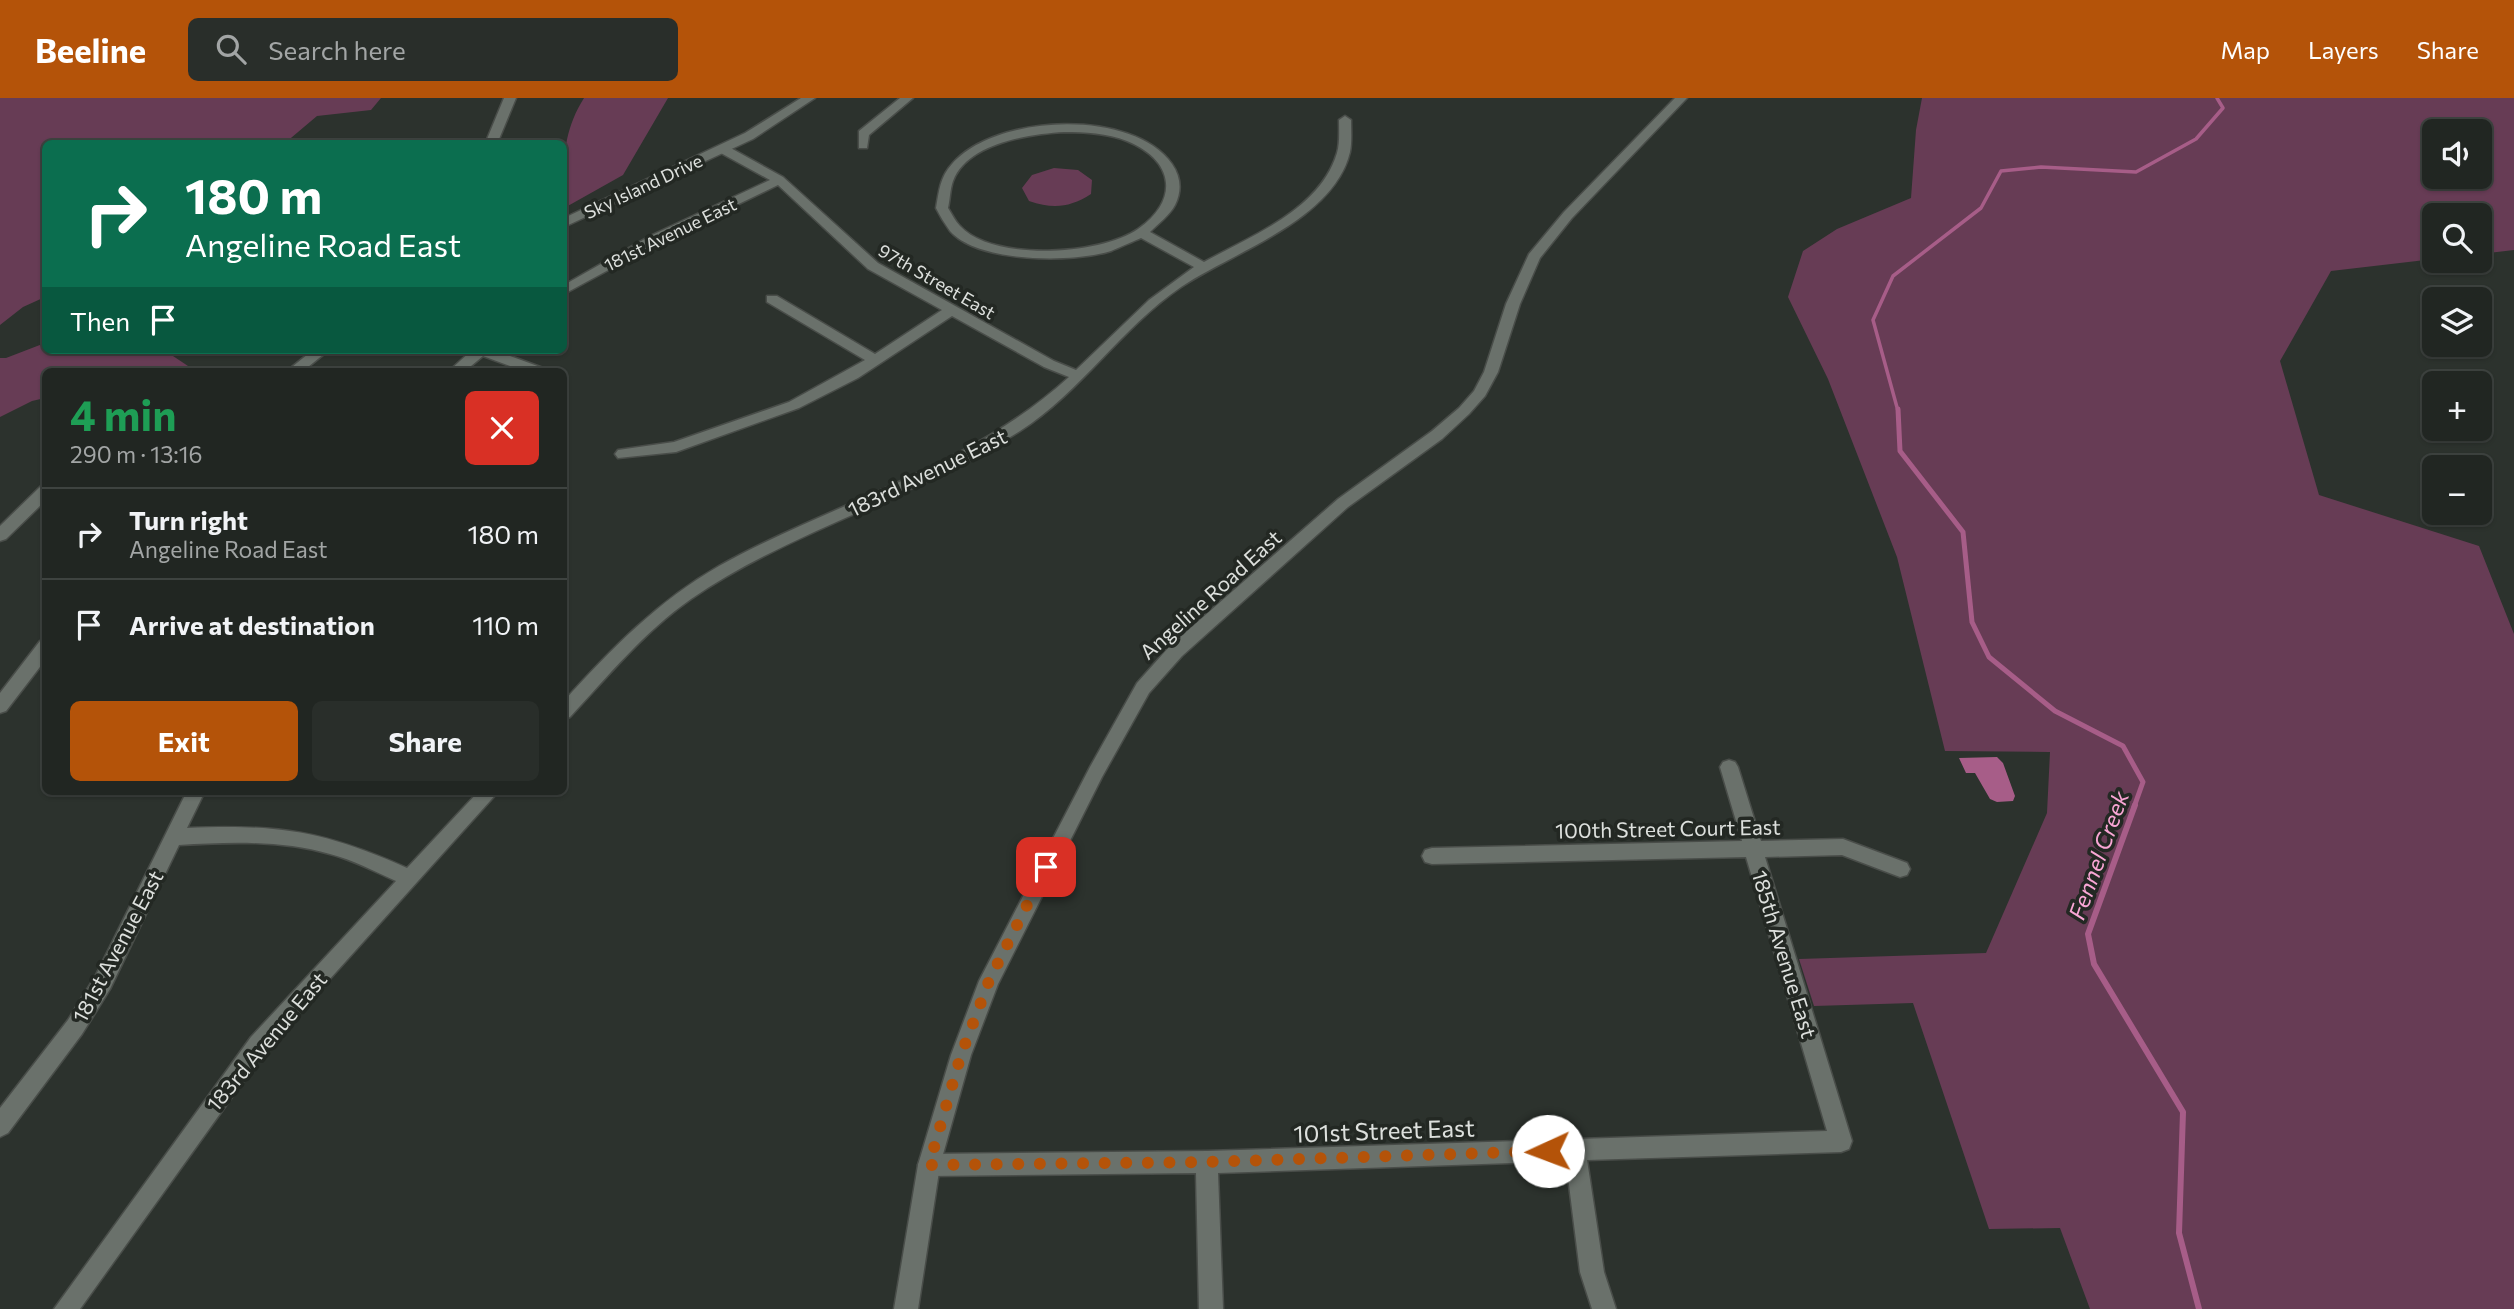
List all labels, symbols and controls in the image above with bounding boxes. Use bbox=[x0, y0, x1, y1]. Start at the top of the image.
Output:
search box bbox=[188, 18, 678, 81]
text: Beeline bbox=[35, 29, 146, 70]
icon: search bbox=[212, 30, 250, 68]
text: Search here bbox=[268, 34, 406, 65]
text: Map bbox=[2221, 35, 2270, 64]
text: Layers bbox=[2308, 35, 2379, 64]
text: Share bbox=[2417, 35, 2479, 64]
map controls bbox=[2422, 119, 2492, 525]
button: sound bbox=[2422, 119, 2492, 189]
street label: Sky Island Drive bbox=[580, 149, 706, 223]
text: 180 m bbox=[185, 164, 322, 224]
icon: right bbox=[70, 168, 161, 259]
street label: 181st Avenue East bbox=[600, 192, 740, 276]
button: search bbox=[2422, 203, 2492, 273]
text: Angeline Road East bbox=[185, 224, 461, 264]
street label: 97th Street East bbox=[875, 239, 999, 323]
button: layers bbox=[2422, 287, 2492, 357]
icon: arrive bbox=[144, 301, 182, 339]
text: Then bbox=[70, 305, 130, 336]
button: + bbox=[2422, 371, 2492, 441]
text: 4 min bbox=[70, 388, 176, 440]
button: close bbox=[465, 391, 539, 465]
street label: 183rd Avenue East bbox=[844, 423, 1010, 521]
text: 290 m · 13:16 bbox=[70, 440, 203, 468]
button: − bbox=[2422, 455, 2492, 525]
text: Turn right bbox=[129, 504, 248, 535]
icon: right bbox=[70, 515, 108, 553]
text: 180 m bbox=[467, 518, 539, 549]
street label: Angeline Road East bbox=[1134, 524, 1286, 664]
text: Angeline Road East bbox=[129, 535, 328, 563]
icon: arrive bbox=[70, 606, 108, 644]
text: Arrive at destination bbox=[129, 609, 375, 640]
text: 110 m bbox=[472, 609, 539, 640]
button: Exit bbox=[70, 701, 298, 781]
button: Share bbox=[312, 701, 539, 781]
water label: Fennel Creek bbox=[2062, 786, 2134, 923]
street label: 100th Street Court East bbox=[1555, 814, 1781, 842]
pin bbox=[1016, 837, 1076, 897]
icon: arrive bbox=[1027, 848, 1065, 886]
street label: 181st Avenue East bbox=[66, 866, 168, 1026]
street label: 185th Avenue East bbox=[1748, 867, 1822, 1041]
street label: 183rd Avenue East bbox=[201, 967, 331, 1115]
street label: 101st Street East bbox=[1293, 1112, 1475, 1148]
position arrow bbox=[1511, 1114, 1585, 1188]

